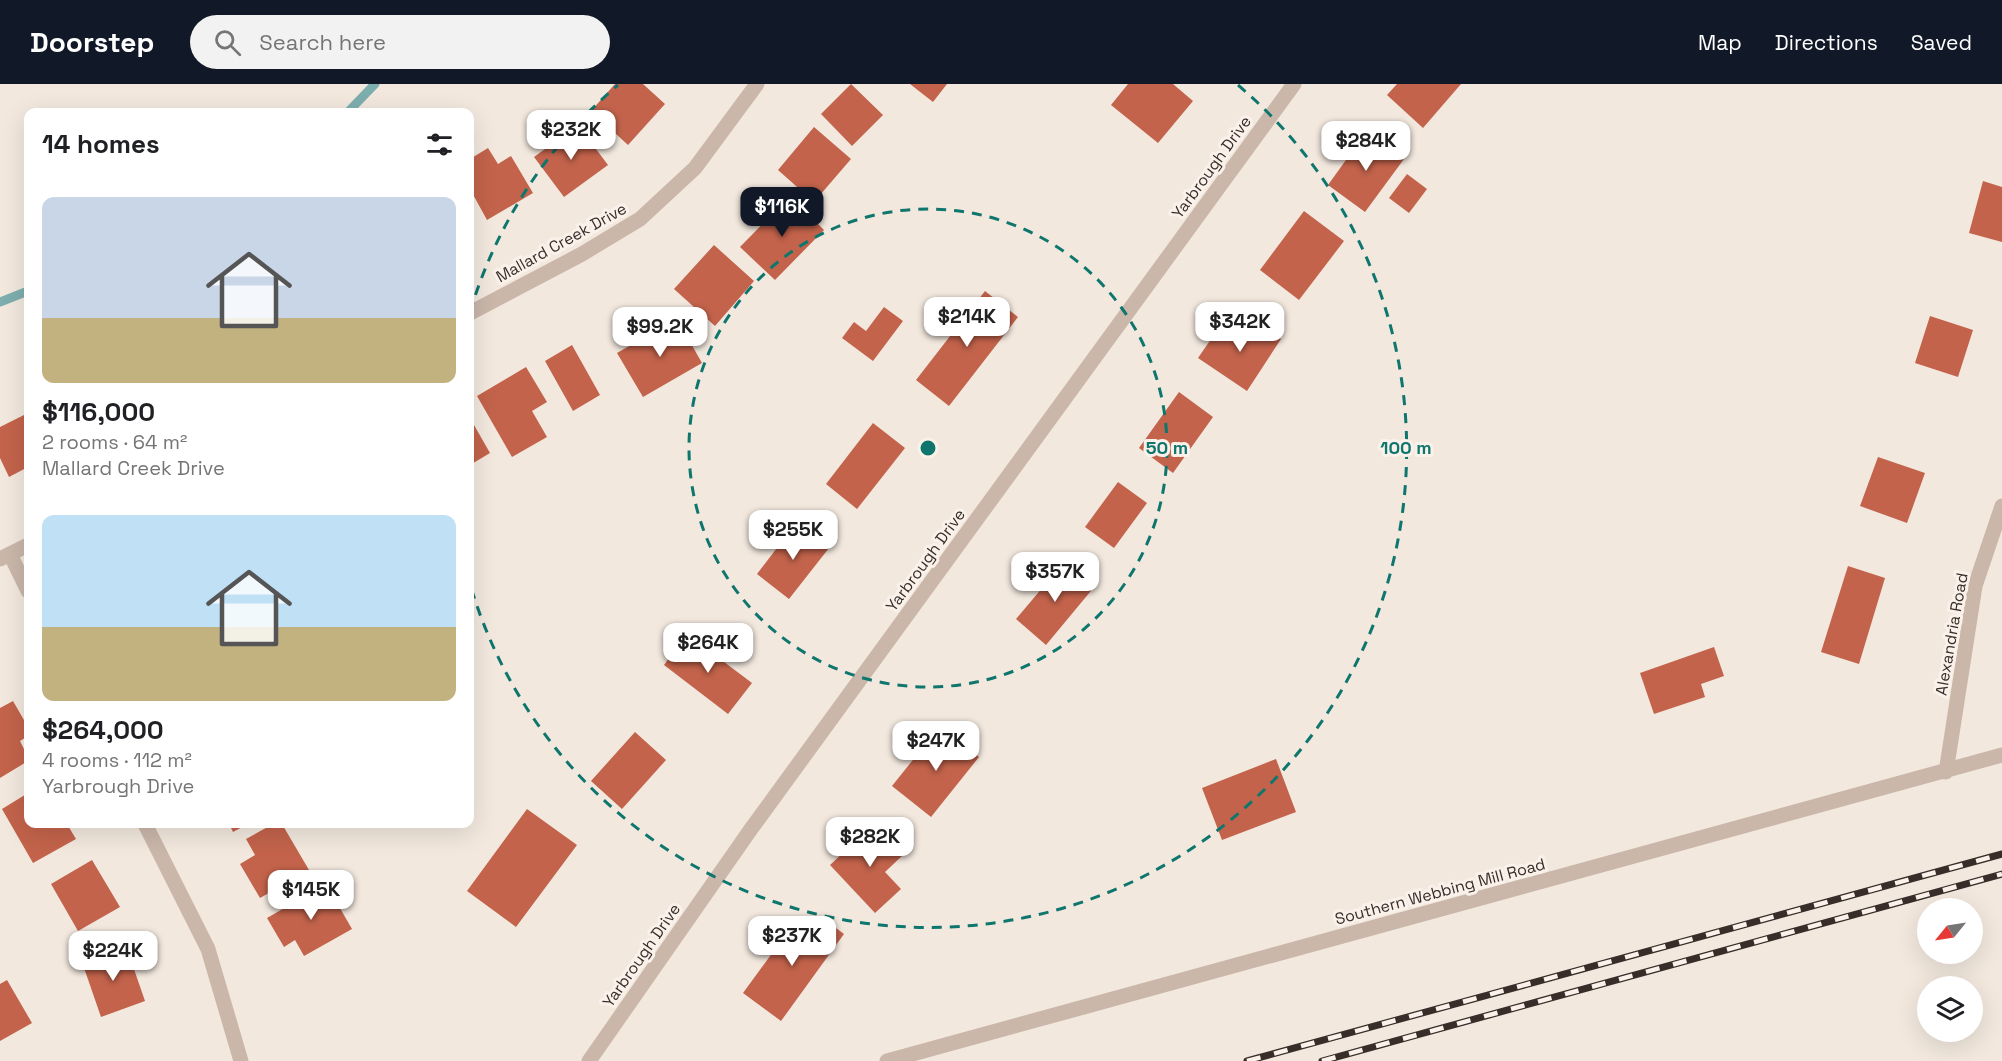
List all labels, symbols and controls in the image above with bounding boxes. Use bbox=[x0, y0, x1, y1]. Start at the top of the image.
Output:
search box bbox=[190, 15, 610, 69]
text: Doorstep bbox=[30, 24, 154, 60]
icon: search bbox=[211, 26, 244, 59]
text: Search here bbox=[259, 28, 386, 56]
text: Map bbox=[1698, 29, 1742, 56]
text: Directions bbox=[1775, 29, 1878, 56]
text: Saved bbox=[1911, 29, 1972, 56]
pin: $232K bbox=[529, 110, 613, 161]
street label: Yarbrough Drive bbox=[1167, 112, 1256, 223]
text: $232K bbox=[541, 116, 601, 142]
pin: $284K bbox=[1324, 121, 1408, 172]
text: 14 homes bbox=[42, 127, 160, 161]
text: $284K bbox=[1335, 127, 1397, 153]
icon: filters bbox=[423, 128, 456, 161]
pin: $116K bbox=[740, 187, 824, 238]
text: $116K bbox=[754, 193, 810, 219]
street label: Mallard Creek Drive bbox=[492, 198, 630, 287]
icon: home bbox=[195, 236, 303, 344]
pin: $214K bbox=[925, 297, 1009, 348]
pin: $342K bbox=[1198, 302, 1282, 353]
text: $214K bbox=[938, 303, 996, 329]
pin: $99.2K bbox=[611, 307, 709, 358]
text: $342K bbox=[1209, 308, 1271, 334]
text: $99.2K bbox=[627, 313, 694, 339]
text: $116,000 bbox=[42, 395, 155, 429]
text: 2 rooms · 64 m² bbox=[42, 429, 187, 455]
text: 50 m bbox=[1146, 436, 1188, 459]
text: 100 m bbox=[1380, 436, 1432, 459]
centre of rings bbox=[918, 438, 938, 458]
text: Mallard Creek Drive bbox=[42, 455, 225, 481]
street label: Yarbrough Drive bbox=[881, 505, 970, 616]
pin: $255K bbox=[751, 510, 835, 561]
text: $255K bbox=[763, 516, 823, 542]
pin: $357K bbox=[1013, 552, 1097, 603]
icon: home bbox=[195, 554, 303, 662]
text: $357K bbox=[1025, 558, 1085, 584]
street label: Alexandria Road bbox=[1930, 571, 1973, 697]
pin: $264K bbox=[666, 623, 750, 674]
text: $264K bbox=[677, 629, 739, 655]
text: $264,000 bbox=[42, 713, 164, 747]
pin: $247K bbox=[894, 721, 978, 772]
text: $247K bbox=[906, 727, 966, 753]
text: 4 rooms · 112 m² bbox=[42, 747, 192, 773]
text: Yarbrough Drive bbox=[42, 773, 194, 799]
pin: $282K bbox=[828, 817, 912, 868]
text: $282K bbox=[840, 823, 900, 849]
street label: Southern Webbing Mill Road bbox=[1333, 853, 1548, 930]
pin: $145K bbox=[269, 870, 353, 921]
text: $145K bbox=[282, 876, 340, 902]
north arrow bbox=[1917, 898, 1983, 964]
map controls bbox=[1917, 898, 1983, 1042]
street label: Yarbrough Drive bbox=[598, 899, 685, 1011]
pin: $237K bbox=[750, 916, 834, 967]
text: $237K bbox=[762, 922, 822, 948]
pin: $224K bbox=[71, 931, 155, 982]
text: $224K bbox=[83, 937, 143, 963]
button: layers bbox=[1917, 976, 1983, 1042]

